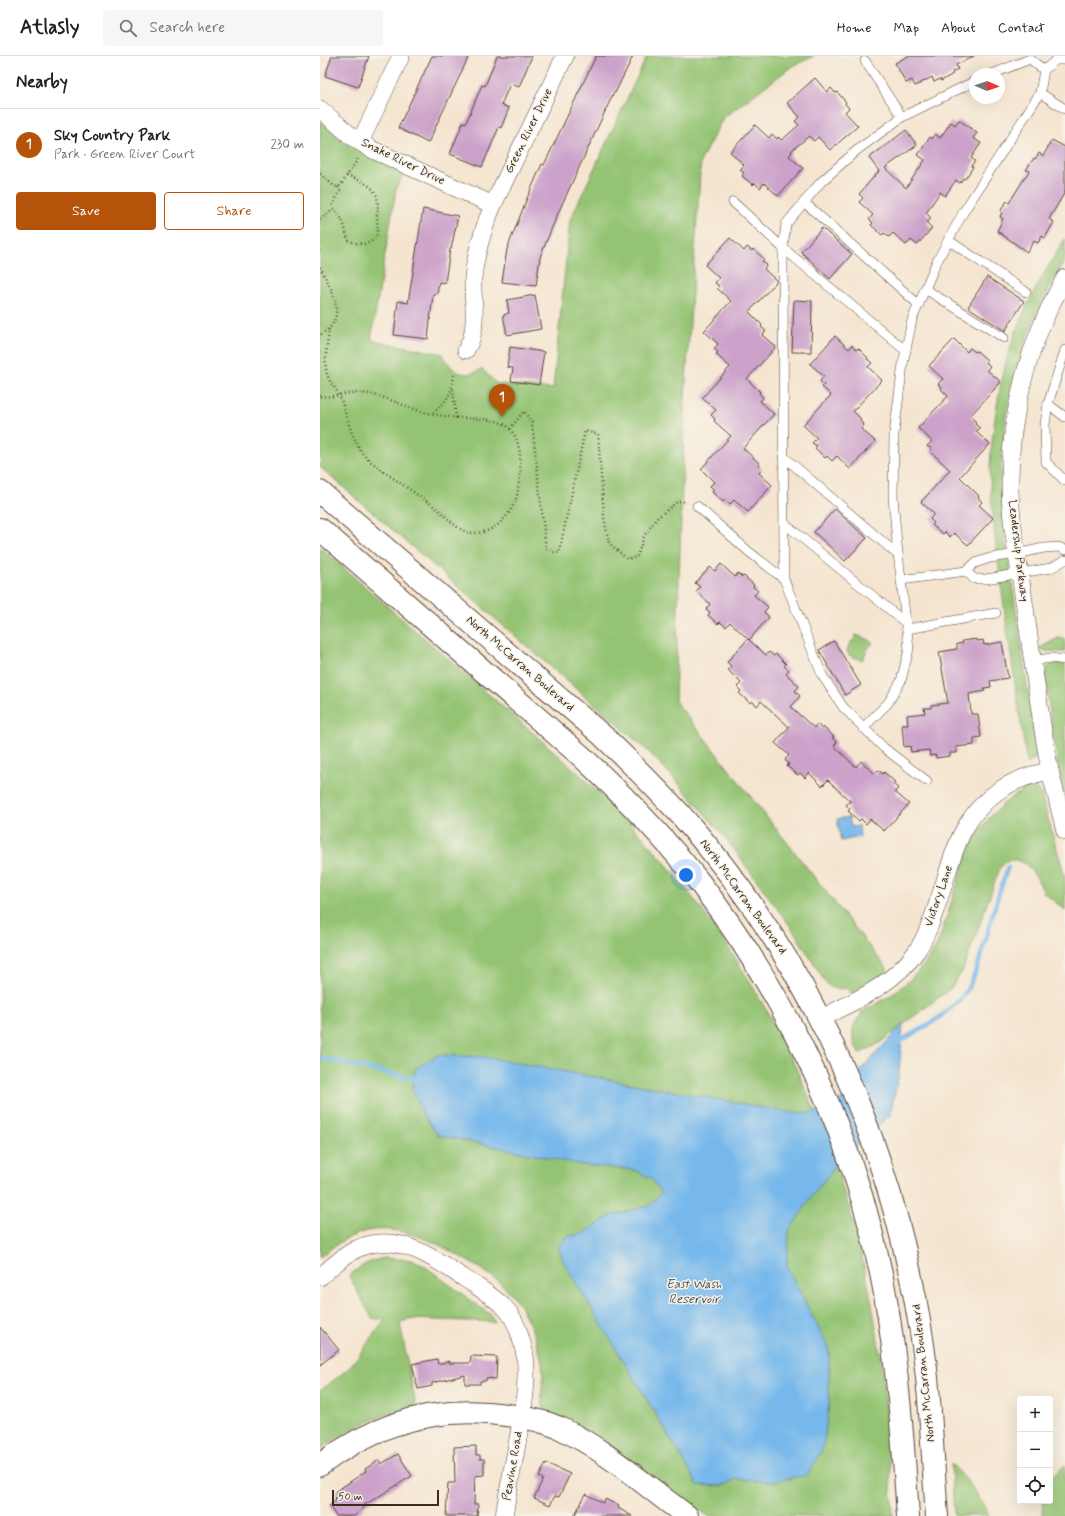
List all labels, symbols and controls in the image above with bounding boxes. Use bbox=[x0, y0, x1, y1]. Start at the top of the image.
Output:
search box bbox=[103, 10, 383, 46]
text: Atlasly bbox=[20, 15, 79, 40]
icon: search bbox=[117, 17, 139, 39]
text: Search here bbox=[149, 18, 225, 38]
text: Home bbox=[837, 19, 871, 37]
text: Map bbox=[893, 19, 919, 37]
text: About bbox=[941, 19, 976, 37]
text: Contact bbox=[998, 19, 1045, 37]
north arrow bbox=[969, 68, 1005, 104]
text: Nearby bbox=[16, 71, 68, 93]
street label: Green River Drive bbox=[501, 86, 557, 176]
text: Sky Country Park bbox=[54, 126, 170, 146]
street label: Snake River Drive bbox=[359, 135, 447, 189]
text: 1 bbox=[26, 136, 32, 153]
text: 230 m bbox=[270, 136, 304, 153]
text: Park · Green River Court bbox=[54, 146, 195, 163]
button: Save bbox=[16, 192, 156, 230]
button: Share bbox=[164, 192, 304, 230]
pin: 1 bbox=[489, 384, 515, 417]
street label: Leadership Parkway bbox=[1004, 499, 1032, 603]
street label: North McCarran Boulevard bbox=[462, 612, 578, 716]
street label: North McCarran Boulevard bbox=[696, 836, 790, 958]
street label: Victory Lane bbox=[921, 863, 957, 929]
your location bbox=[676, 865, 696, 885]
water label: East Wash Reservoir bbox=[666, 1276, 722, 1308]
street label: North McCarran Boulevard bbox=[909, 1303, 939, 1443]
map controls bbox=[1017, 1396, 1053, 1504]
button: + bbox=[1017, 1396, 1053, 1432]
street label: Peavine Road bbox=[499, 1430, 527, 1502]
button: − bbox=[1017, 1432, 1053, 1468]
button: locate bbox=[1017, 1468, 1053, 1504]
scale bar bbox=[332, 1488, 439, 1507]
text: 50 m bbox=[338, 1490, 363, 1504]

